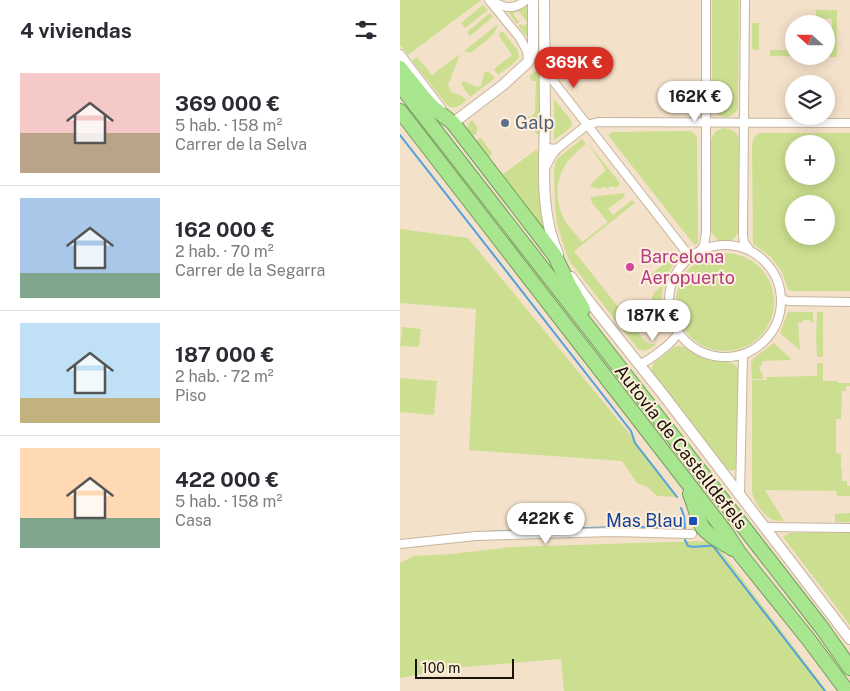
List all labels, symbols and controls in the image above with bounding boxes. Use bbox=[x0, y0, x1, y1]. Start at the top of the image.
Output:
north arrow bbox=[785, 15, 835, 65]
map controls bbox=[785, 15, 835, 245]
icon: filters bbox=[352, 16, 380, 44]
text: 4 viviendas bbox=[20, 18, 132, 43]
pin: 369K € bbox=[533, 46, 615, 89]
text: 369K € bbox=[545, 53, 603, 72]
button: layers bbox=[785, 75, 835, 125]
pin: 162K € bbox=[654, 80, 736, 123]
text: 162K € bbox=[668, 87, 722, 106]
text: 369 000 € bbox=[175, 91, 280, 116]
icon: home bbox=[60, 93, 120, 153]
place label: Galp bbox=[515, 112, 554, 133]
text: 5 hab. · 158 m² bbox=[175, 116, 282, 135]
marker: Galp bbox=[499, 117, 511, 129]
text: Carrer de la Selva bbox=[175, 135, 307, 154]
button: + bbox=[785, 135, 835, 185]
button: − bbox=[785, 195, 835, 245]
text: 162 000 € bbox=[175, 217, 275, 242]
icon: home bbox=[60, 218, 120, 278]
text: 2 hab. · 70 m² bbox=[175, 242, 274, 261]
place label: Barcelona Aeropuerto bbox=[640, 246, 735, 288]
text: Carrer de la Segarra bbox=[175, 261, 325, 280]
marker: Barcelona Aeropuerto bbox=[624, 261, 636, 273]
pin: 187K € bbox=[612, 300, 694, 342]
text: 187K € bbox=[627, 306, 679, 325]
text: 187 000 € bbox=[175, 342, 275, 367]
icon: home bbox=[60, 343, 120, 403]
street label: Autovia de Castelldefels bbox=[611, 360, 752, 533]
text: 2 hab. · 72 m² bbox=[175, 367, 274, 386]
text: Piso bbox=[175, 386, 206, 405]
text: 422 000 € bbox=[175, 467, 279, 492]
icon: home bbox=[60, 468, 120, 528]
text: 5 hab. · 158 m² bbox=[175, 492, 282, 511]
pin: 422K € bbox=[505, 502, 587, 545]
text: 422K € bbox=[518, 509, 574, 528]
place label: Mas Blau bbox=[606, 510, 683, 531]
text: Casa bbox=[175, 511, 212, 530]
marker: Mas Blau bbox=[687, 515, 699, 527]
scale bar bbox=[415, 656, 514, 679]
text: 100 m bbox=[422, 660, 460, 676]

